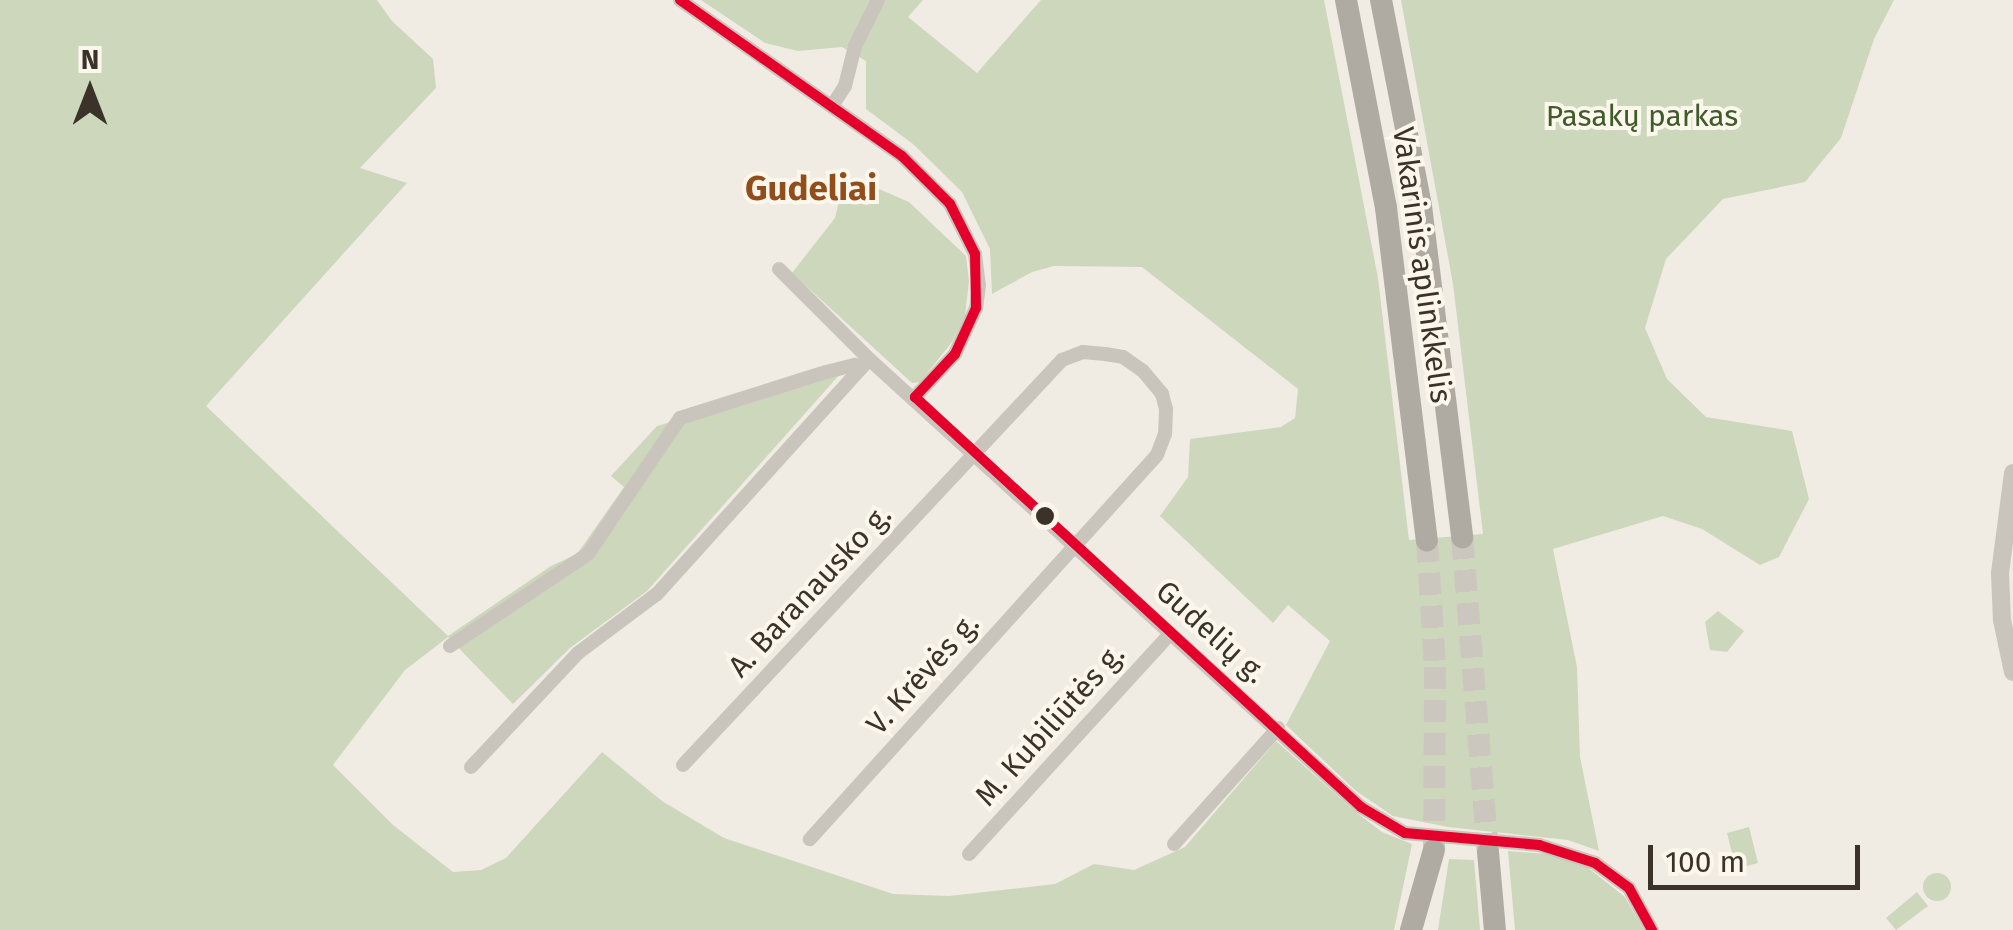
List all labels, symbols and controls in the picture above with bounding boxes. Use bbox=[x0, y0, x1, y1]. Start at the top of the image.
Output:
north arrow bbox=[40, 40, 140, 140]
text: N bbox=[81, 43, 99, 76]
park label: Pasakų parkas bbox=[1546, 98, 1738, 134]
street label: Vakarinis aplinkkelis bbox=[1385, 125, 1459, 405]
district label: Gudeliai bbox=[745, 167, 877, 209]
street label: A. Baranausko g. bbox=[721, 497, 899, 685]
unlabelled marker bbox=[1035, 506, 1055, 526]
street label: Gudelių g. bbox=[1148, 573, 1274, 691]
street label: V. Krėvės g. bbox=[859, 606, 987, 742]
street label: M. Kubiliūtės g. bbox=[968, 636, 1132, 814]
scale bar bbox=[1653, 825, 1866, 887]
text: 100 m bbox=[1665, 844, 1745, 880]

